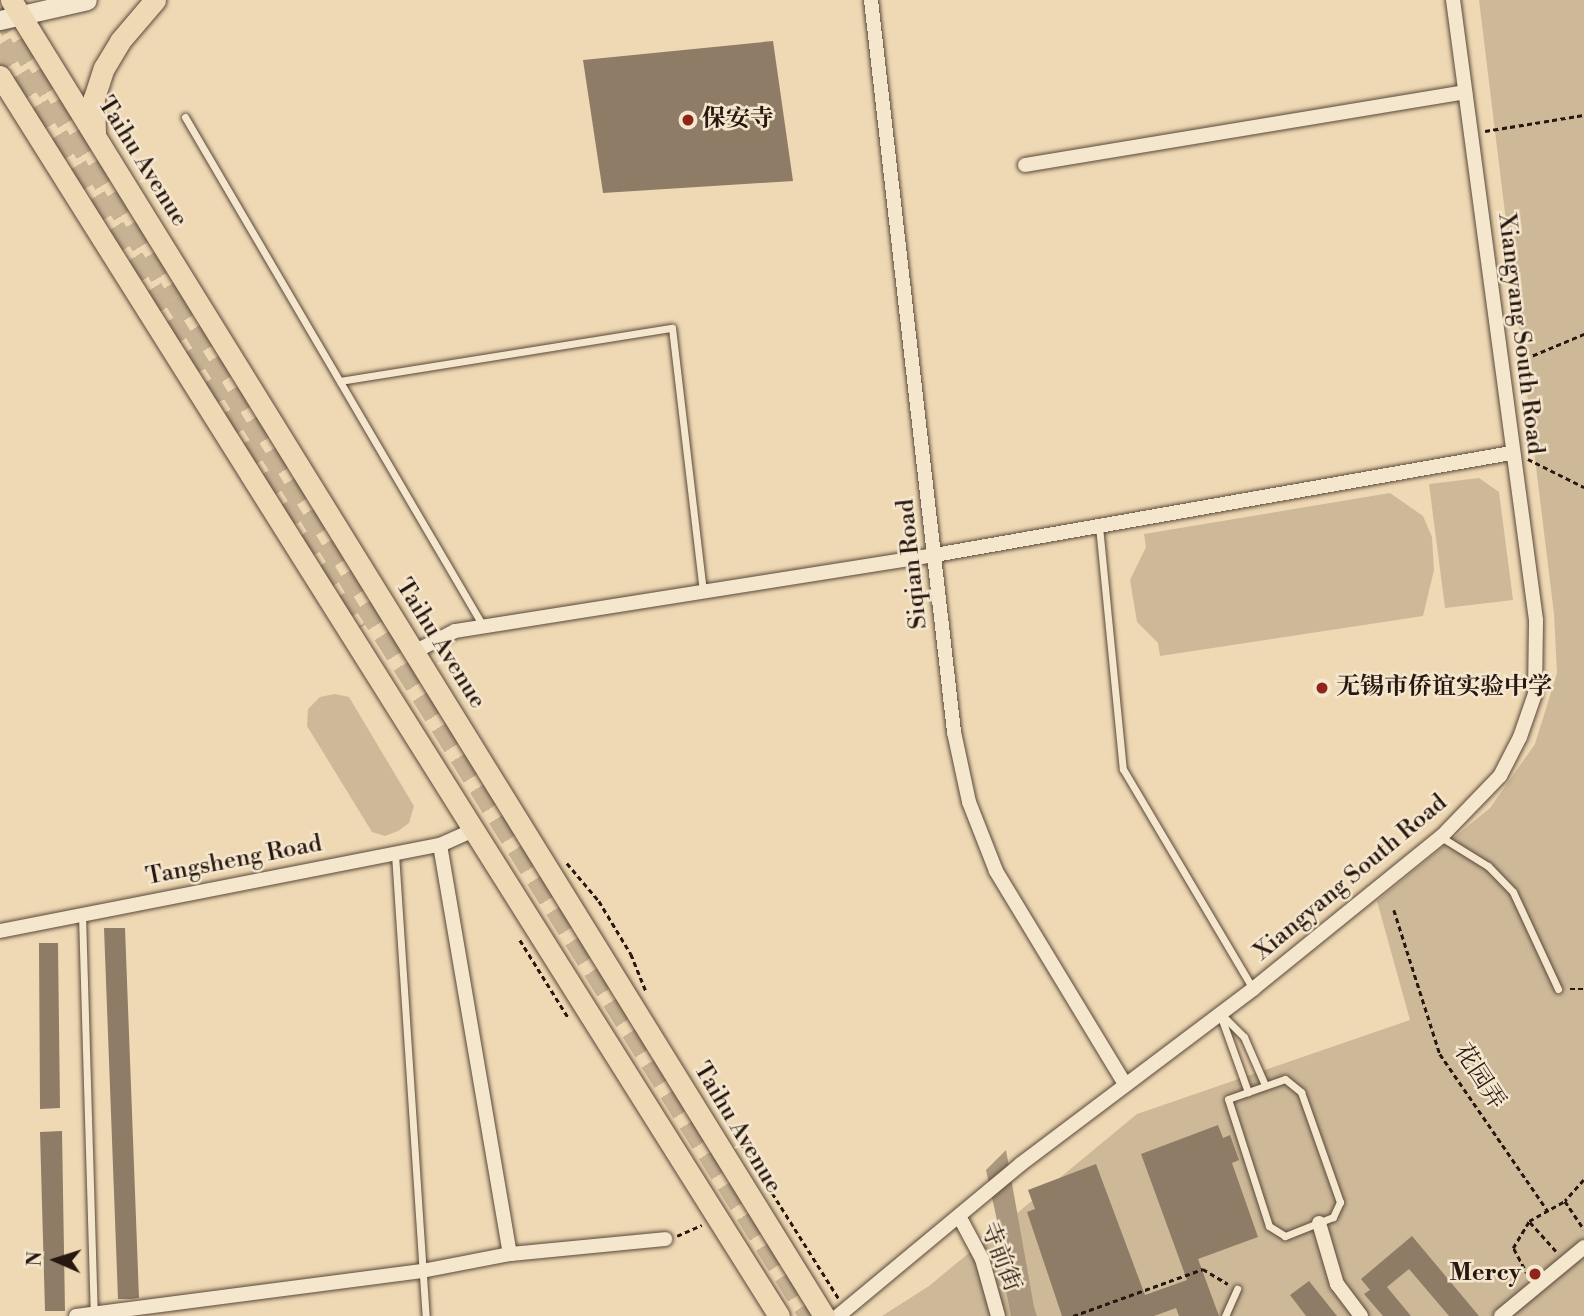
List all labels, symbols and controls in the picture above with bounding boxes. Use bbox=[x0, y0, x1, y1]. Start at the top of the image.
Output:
street label: Taihu Avenue bbox=[91, 92, 193, 232]
place label: 保安寺 bbox=[702, 106, 774, 134]
marker: 保安寺 bbox=[680, 112, 696, 128]
street label: Xiangyang South Road bbox=[1491, 212, 1549, 456]
street label: Siqian Road bbox=[892, 498, 934, 630]
street label: Taihu Avenue bbox=[389, 574, 491, 714]
place label: 无锡市侨谊实验中学 bbox=[1336, 674, 1552, 702]
marker: 无锡市侨谊实验中学 bbox=[1314, 680, 1330, 696]
street label: Xiangyang South Road bbox=[1249, 789, 1453, 967]
street label: Tangsheng Road bbox=[144, 830, 324, 892]
street label: 花园弄 bbox=[1447, 1039, 1511, 1115]
street label: Taihu Avenue bbox=[687, 1057, 787, 1199]
street label: 寺前街 bbox=[974, 1218, 1026, 1296]
north arrow bbox=[21, 1225, 91, 1295]
text: N bbox=[23, 1251, 47, 1267]
place label: Mercy bbox=[1449, 1260, 1521, 1288]
marker: Mercy bbox=[1527, 1266, 1543, 1282]

